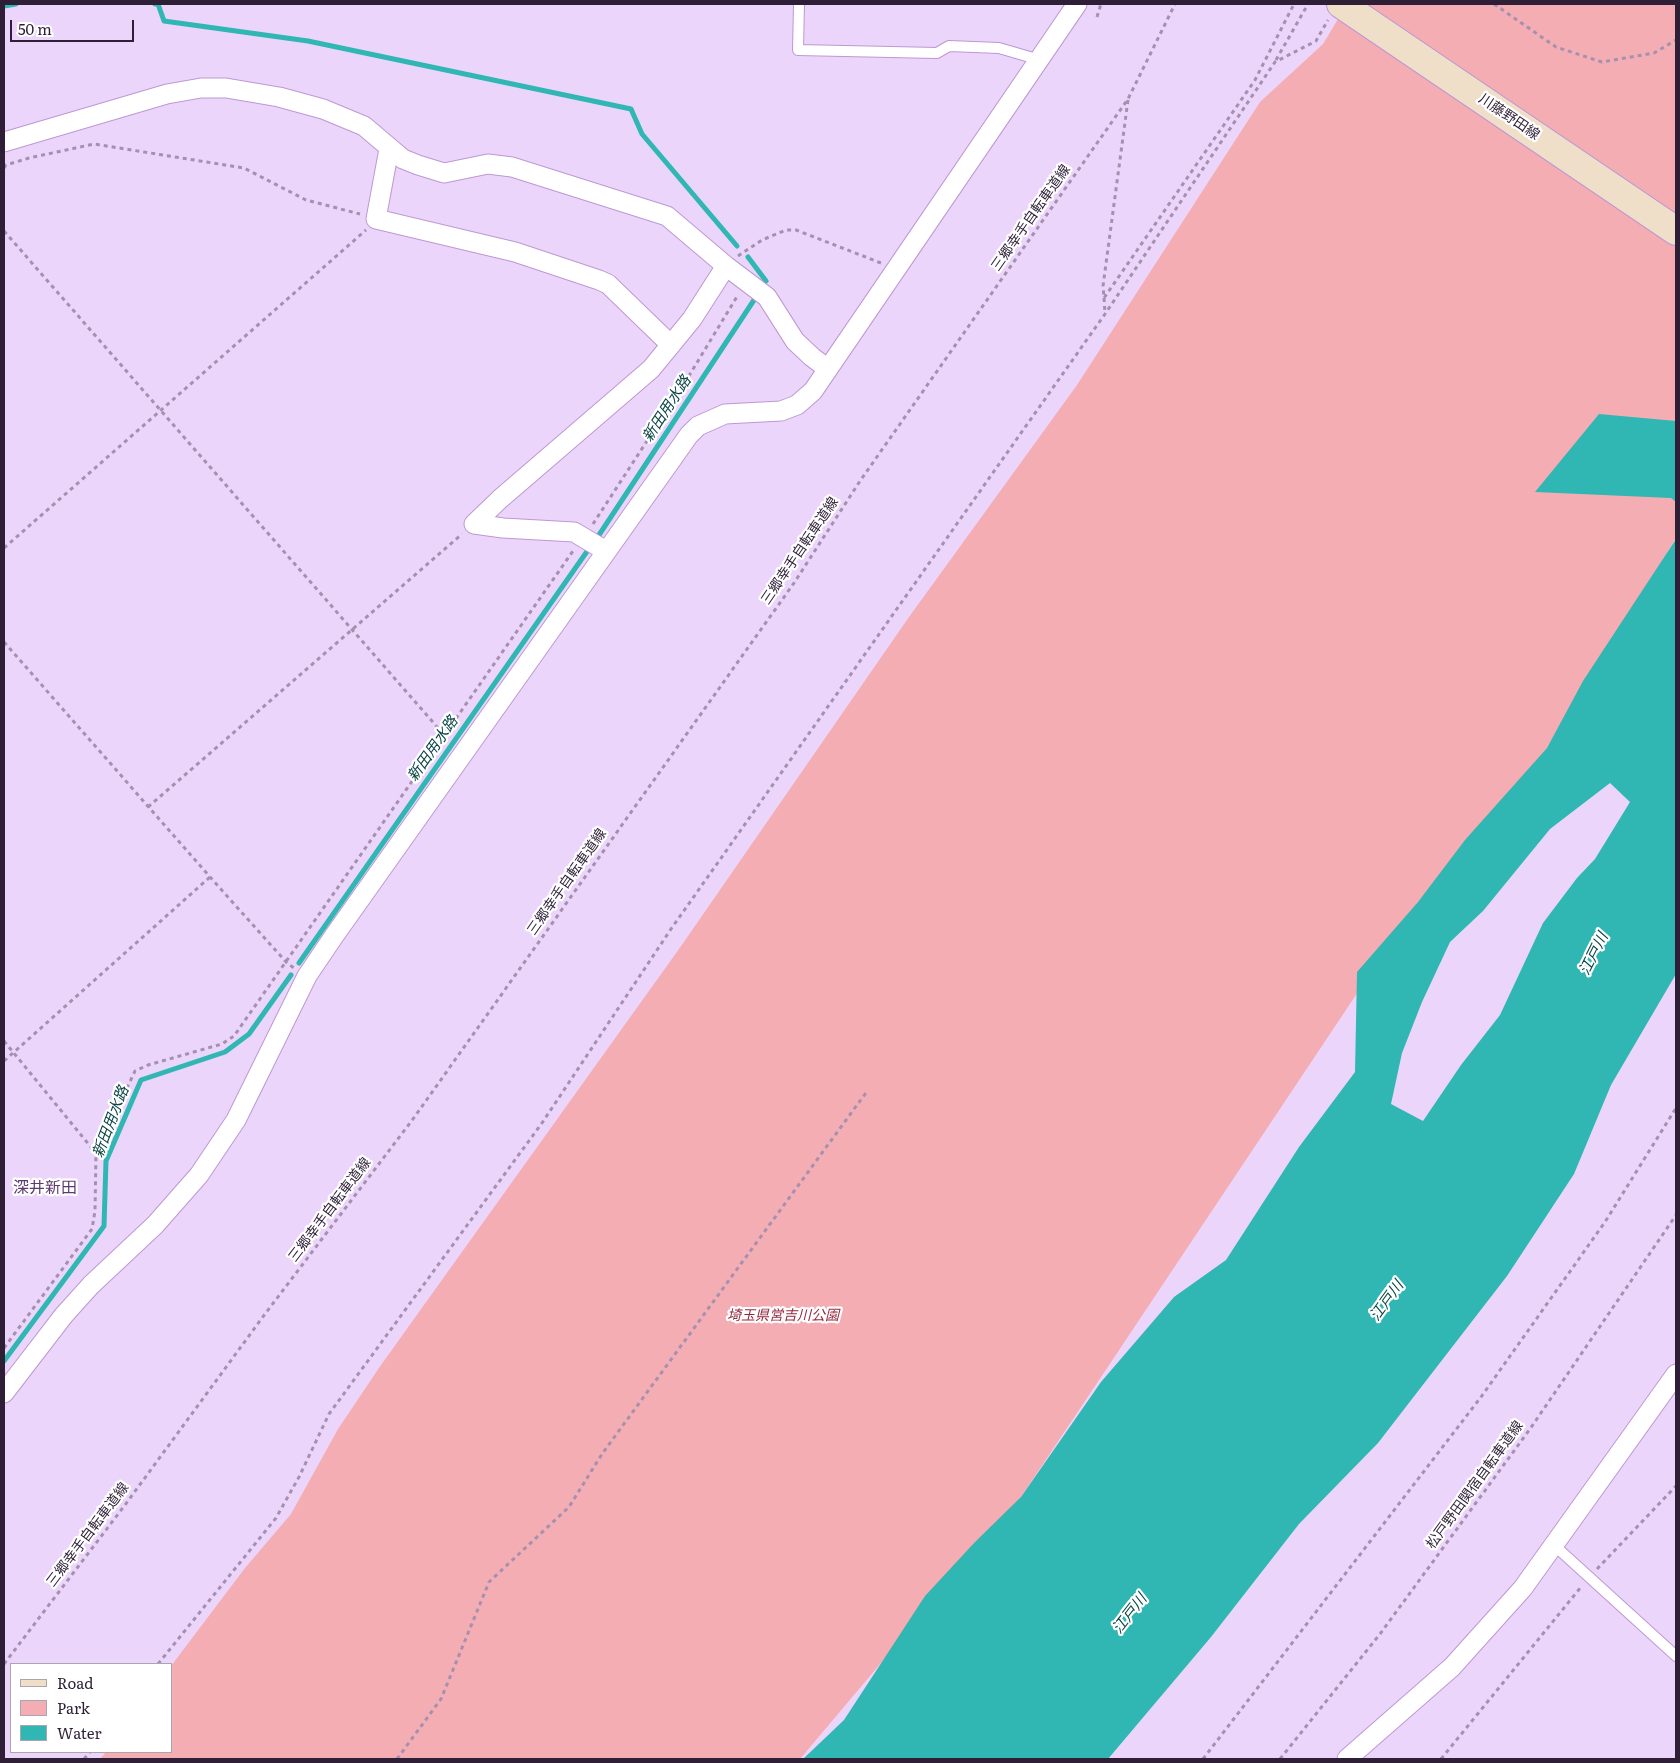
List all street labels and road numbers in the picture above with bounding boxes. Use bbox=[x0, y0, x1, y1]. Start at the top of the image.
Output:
street label: 川藤野田線 bbox=[1475, 90, 1543, 144]
street label: 三郷幸手自転車道線 bbox=[988, 162, 1074, 274]
street label: 三郷幸手自転車道線 bbox=[758, 494, 842, 608]
street label: 三郷幸手自転車道線 bbox=[524, 826, 610, 938]
street label: 三郷幸手自転車道線 bbox=[285, 1155, 375, 1265]
street label: 松戸野田関宿自転車道線 bbox=[1423, 1418, 1527, 1552]
street label: 三郷幸手自転車道線 bbox=[43, 1480, 133, 1590]

